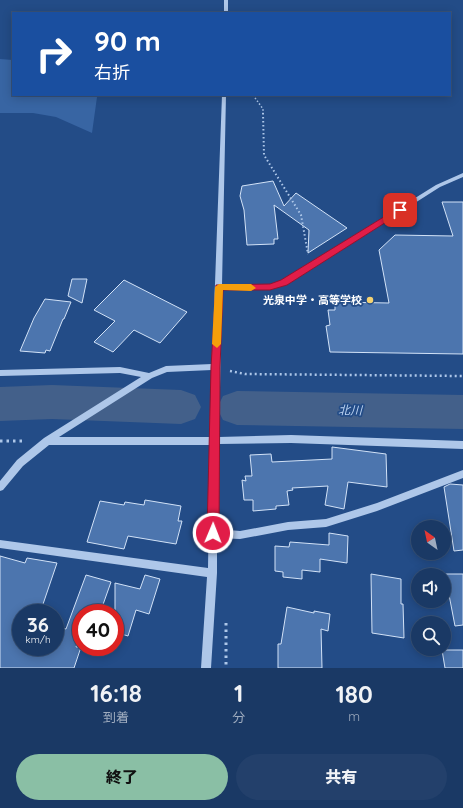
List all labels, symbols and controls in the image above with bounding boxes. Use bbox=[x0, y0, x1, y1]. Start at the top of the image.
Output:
text: 90 m bbox=[94, 23, 161, 58]
icon: right bbox=[28, 28, 80, 80]
text: 右折 bbox=[94, 61, 130, 84]
pin bbox=[383, 193, 417, 227]
icon: arrive bbox=[389, 199, 411, 221]
place label: 光泉中学・高等学校 bbox=[263, 293, 362, 307]
marker: 光泉中学・高等学校 bbox=[365, 295, 375, 305]
water label: 北川 bbox=[338, 402, 364, 418]
position arrow bbox=[192, 512, 234, 554]
north arrow bbox=[411, 520, 451, 560]
map controls bbox=[411, 520, 451, 656]
button: sound bbox=[411, 568, 451, 608]
speed limit sign: 40 bbox=[72, 604, 124, 656]
text: 36 bbox=[27, 612, 49, 637]
button: search bbox=[411, 616, 451, 656]
text: km/h bbox=[25, 633, 51, 646]
text: 16:18 bbox=[90, 678, 142, 708]
text: 1 bbox=[234, 678, 243, 708]
text: 180 bbox=[335, 679, 373, 709]
text: m bbox=[348, 708, 360, 724]
text: 到着 bbox=[103, 709, 129, 725]
text: 分 bbox=[232, 709, 245, 725]
button: 終了 bbox=[16, 754, 228, 800]
button: 共有 bbox=[236, 754, 447, 800]

